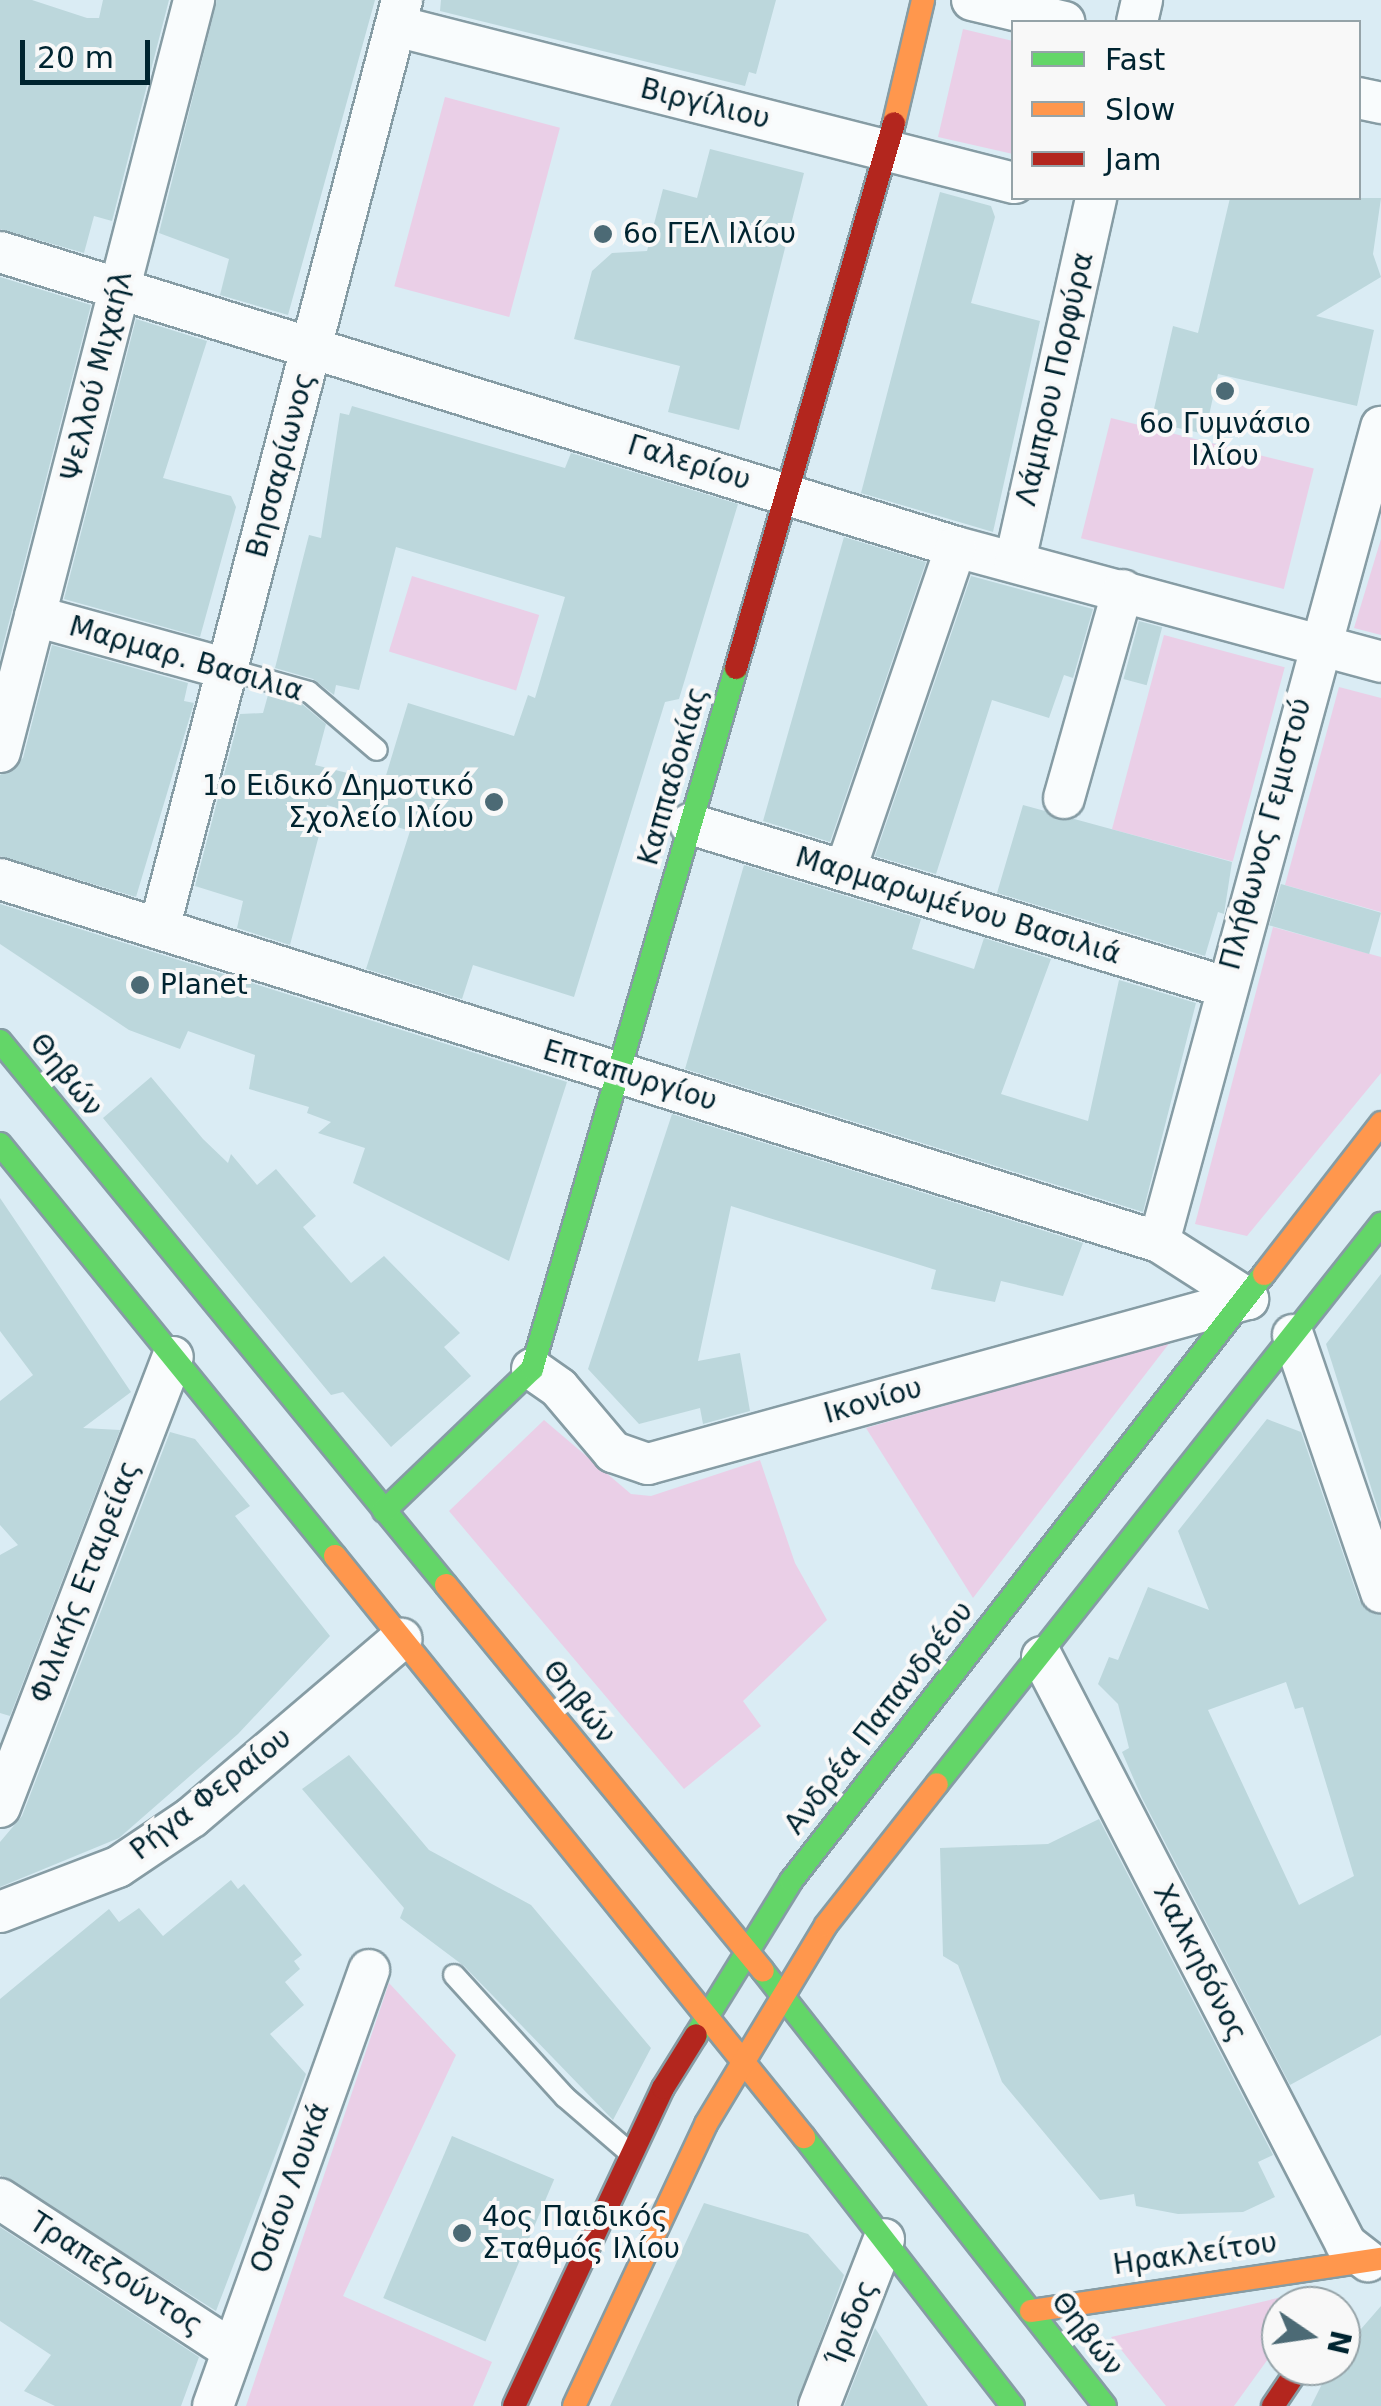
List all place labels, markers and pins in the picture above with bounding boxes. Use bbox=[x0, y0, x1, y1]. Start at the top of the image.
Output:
place label: 6ο ΓΕΛ Ιλίου bbox=[623, 217, 796, 251]
marker: 6ο ΓΕΛ Ιλίου bbox=[592, 223, 614, 245]
marker: 6ο Γυμνάσιο Ιλίου bbox=[1214, 380, 1236, 402]
place label: 6ο Γυμνάσιο Ιλίου bbox=[1139, 407, 1311, 473]
place label: 1ο Ειδικό Δημοτικό Σχολείο Ιλίου bbox=[202, 769, 474, 835]
marker: 1ο Ειδικό Δημοτικό Σχολείο Ιλίου bbox=[483, 791, 505, 813]
place label: Planet bbox=[160, 968, 248, 1002]
marker: Planet bbox=[129, 974, 151, 996]
place label: 4ος Παιδικός Σταθμός Ιλίου bbox=[482, 2200, 680, 2266]
marker: 4ος Παιδικός Σταθμός Ιλίου bbox=[451, 2222, 473, 2244]

